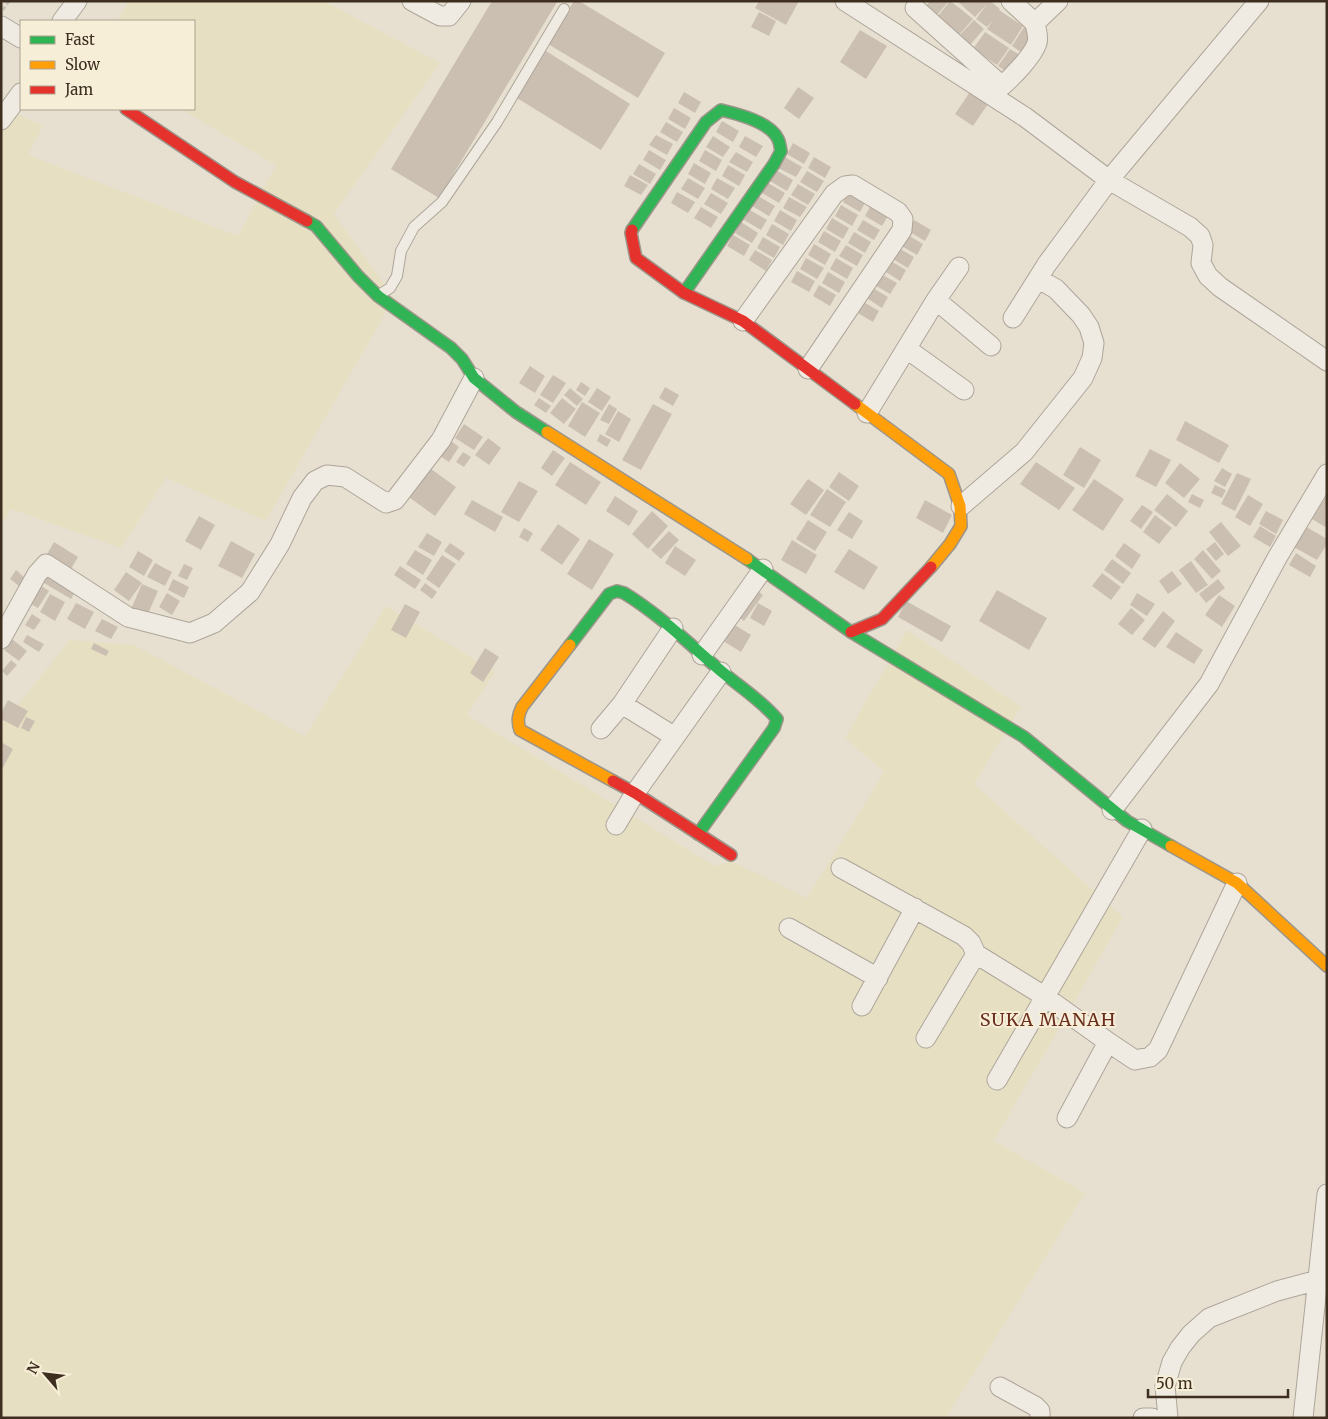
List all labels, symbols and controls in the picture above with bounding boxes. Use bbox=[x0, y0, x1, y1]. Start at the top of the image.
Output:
legend bbox=[20, 20, 195, 110]
text: Fast bbox=[65, 30, 95, 49]
text: Slow bbox=[65, 55, 100, 74]
text: Jam bbox=[64, 80, 93, 99]
district label: SUKA MANAH bbox=[980, 1008, 1116, 1031]
north arrow bbox=[20, 1349, 70, 1399]
text: N bbox=[23, 1359, 44, 1377]
scale bar bbox=[1148, 1366, 1288, 1398]
text: 50 m bbox=[1156, 1374, 1193, 1393]

